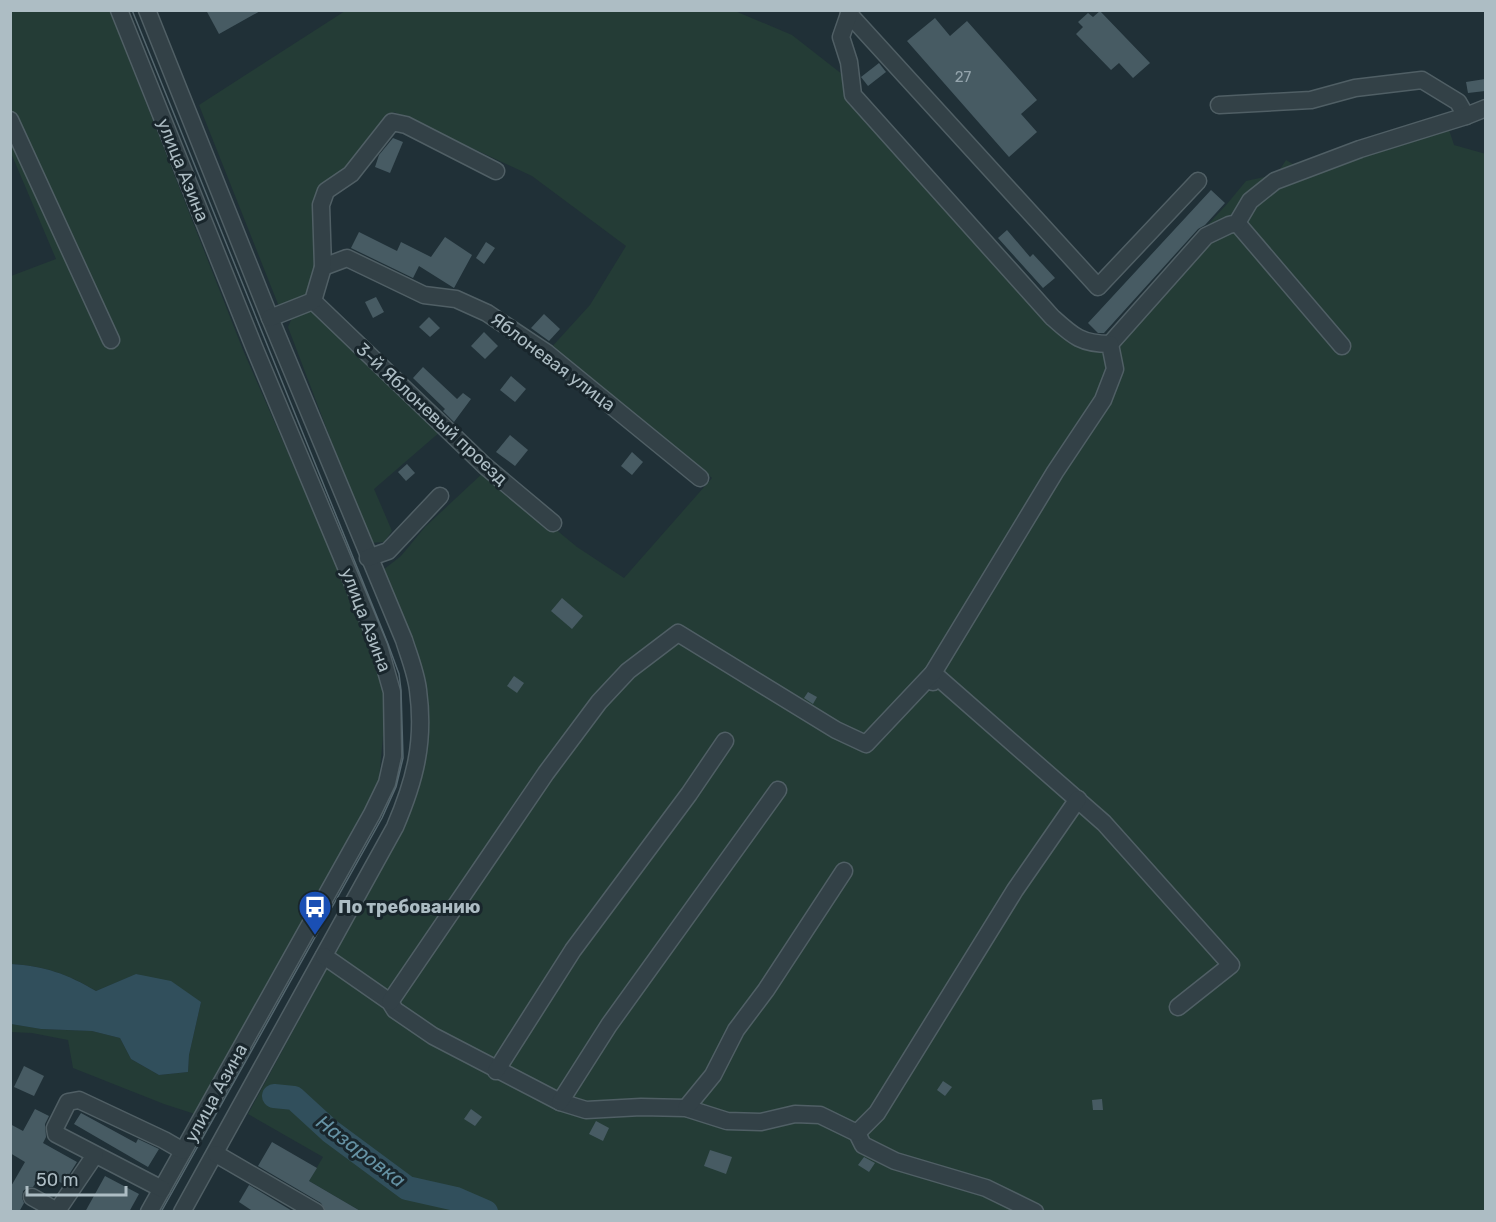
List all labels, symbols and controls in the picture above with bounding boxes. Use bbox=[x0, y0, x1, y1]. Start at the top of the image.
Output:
house number: 27 bbox=[955, 68, 972, 86]
street label: улица Азина bbox=[152, 115, 214, 225]
street label: Яблоневая улица bbox=[486, 308, 620, 416]
street label: 3-й Яблоневый проезд bbox=[352, 338, 512, 490]
street label: улица Азина bbox=[336, 565, 396, 675]
bus stop icon: По требованию bbox=[297, 889, 333, 936]
place label: По требованию bbox=[338, 896, 480, 918]
street label: улица Азина bbox=[180, 1040, 252, 1146]
water label: Назаровка bbox=[312, 1110, 410, 1192]
scale bar bbox=[27, 1159, 126, 1197]
text: 50 m bbox=[36, 1169, 79, 1191]

